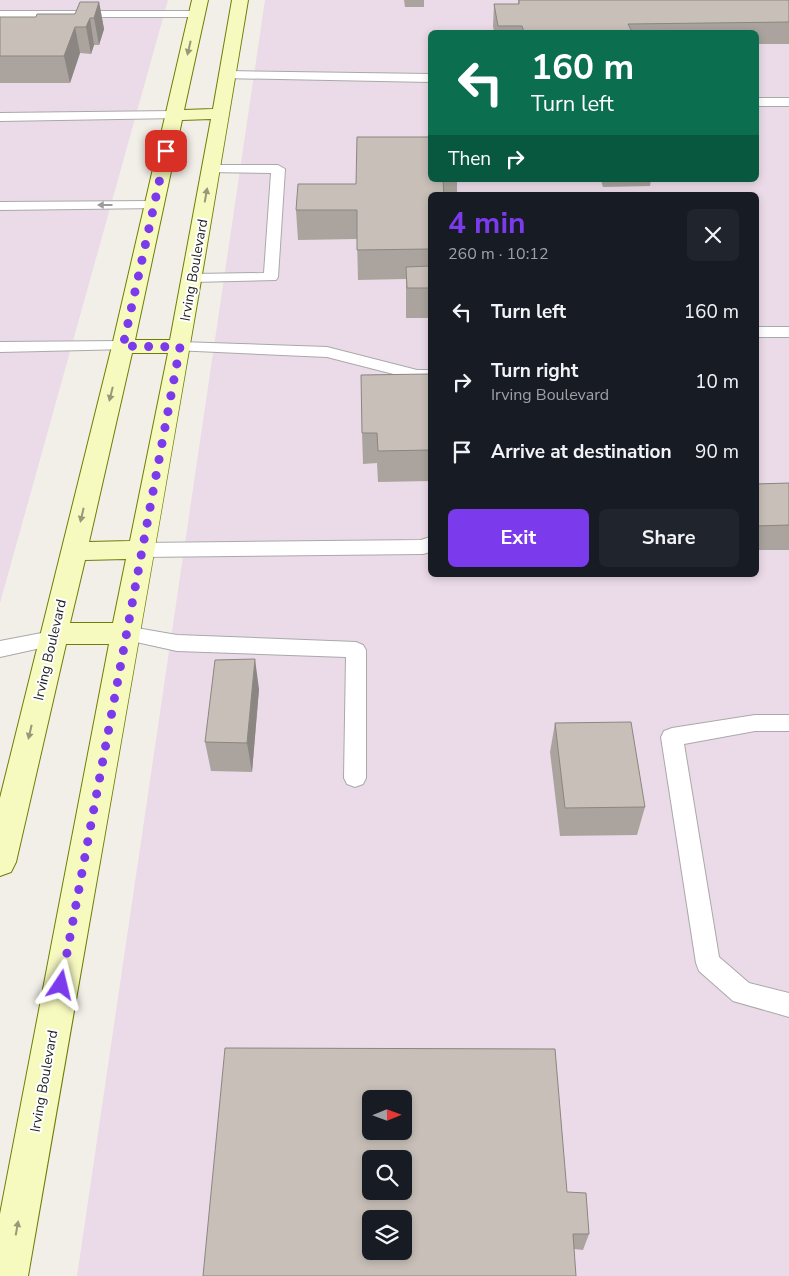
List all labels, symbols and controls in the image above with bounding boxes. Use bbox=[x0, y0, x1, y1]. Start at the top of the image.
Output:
one-way arrow bbox=[185, 40, 193, 55]
text: 160 m bbox=[531, 44, 634, 91]
icon: left bbox=[448, 50, 513, 115]
text: Turn left bbox=[531, 89, 614, 119]
pin bbox=[145, 130, 187, 172]
icon: arrive bbox=[152, 137, 180, 165]
icon: right bbox=[501, 145, 529, 173]
text: Then bbox=[448, 146, 491, 172]
one-way arrow bbox=[203, 187, 211, 203]
one-way arrow bbox=[97, 201, 113, 209]
text: 4 min bbox=[448, 203, 526, 244]
button: close bbox=[687, 209, 739, 261]
street label: Irving Boulevard bbox=[176, 217, 212, 323]
text: 260 m · 10:12 bbox=[448, 243, 549, 265]
icon: left bbox=[448, 298, 476, 326]
text: Turn left bbox=[491, 299, 566, 325]
text: 160 m bbox=[684, 299, 739, 325]
text: Turn right bbox=[491, 358, 578, 384]
icon: right bbox=[448, 368, 476, 396]
text: 10 m bbox=[695, 369, 739, 395]
text: Irving Boulevard bbox=[491, 384, 609, 406]
one-way arrow bbox=[107, 386, 115, 401]
icon: arrive bbox=[448, 438, 476, 466]
text: Arrive at destination bbox=[491, 439, 672, 465]
text: 90 m bbox=[695, 439, 739, 465]
one-way arrow bbox=[78, 507, 86, 522]
button: Exit bbox=[448, 509, 589, 567]
button: Share bbox=[599, 509, 739, 567]
street label: Irving Boulevard bbox=[29, 598, 71, 702]
one-way arrow bbox=[26, 724, 34, 740]
position arrow bbox=[34, 958, 86, 1010]
street label: Irving Boulevard bbox=[26, 1028, 62, 1134]
north arrow bbox=[362, 1090, 412, 1140]
map controls bbox=[362, 1090, 412, 1260]
button: search bbox=[362, 1150, 412, 1200]
button: layers bbox=[362, 1210, 412, 1260]
one-way arrow bbox=[13, 1220, 21, 1236]

